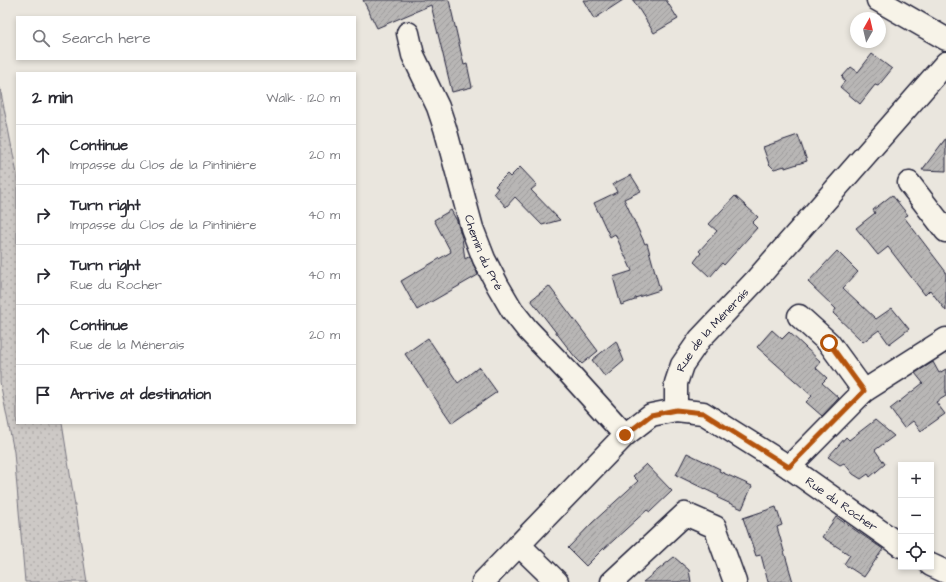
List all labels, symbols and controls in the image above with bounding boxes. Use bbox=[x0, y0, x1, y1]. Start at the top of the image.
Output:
north arrow bbox=[850, 12, 886, 48]
search box bbox=[16, 16, 356, 60]
icon: search bbox=[30, 27, 52, 49]
text: Search here bbox=[62, 28, 151, 49]
text: 2 min bbox=[32, 86, 73, 110]
text: Walk · 120 m bbox=[266, 89, 340, 107]
text: Continue bbox=[70, 135, 128, 156]
icon: ahead bbox=[32, 144, 54, 166]
text: 20 m bbox=[309, 146, 340, 164]
text: Impasse du Clos de la Pintinière bbox=[70, 156, 256, 174]
text: Turn right bbox=[70, 195, 141, 216]
icon: right bbox=[32, 204, 54, 226]
text: 40 m bbox=[308, 206, 340, 224]
street label: Chemin du Pré bbox=[460, 213, 507, 294]
text: Impasse du Clos de la Pintinière bbox=[70, 216, 256, 234]
text: Turn right bbox=[70, 255, 141, 276]
icon: right bbox=[32, 264, 54, 286]
text: 40 m bbox=[308, 266, 340, 284]
text: Rue du Rocher bbox=[70, 276, 162, 294]
street label: Rue de la Ménerais bbox=[672, 284, 753, 374]
text: Continue bbox=[70, 315, 128, 336]
icon: ahead bbox=[32, 324, 54, 346]
text: 20 m bbox=[309, 326, 340, 344]
route start bbox=[820, 334, 838, 352]
text: Rue de la Ménerais bbox=[70, 336, 184, 354]
icon: arrive bbox=[32, 384, 54, 406]
text: Arrive at destination bbox=[70, 384, 211, 405]
route end bbox=[616, 426, 634, 444]
map controls bbox=[898, 462, 934, 570]
button: + bbox=[898, 462, 934, 498]
street label: Rue du Rocher bbox=[802, 473, 881, 536]
button: − bbox=[898, 498, 934, 534]
button: locate bbox=[898, 534, 934, 570]

